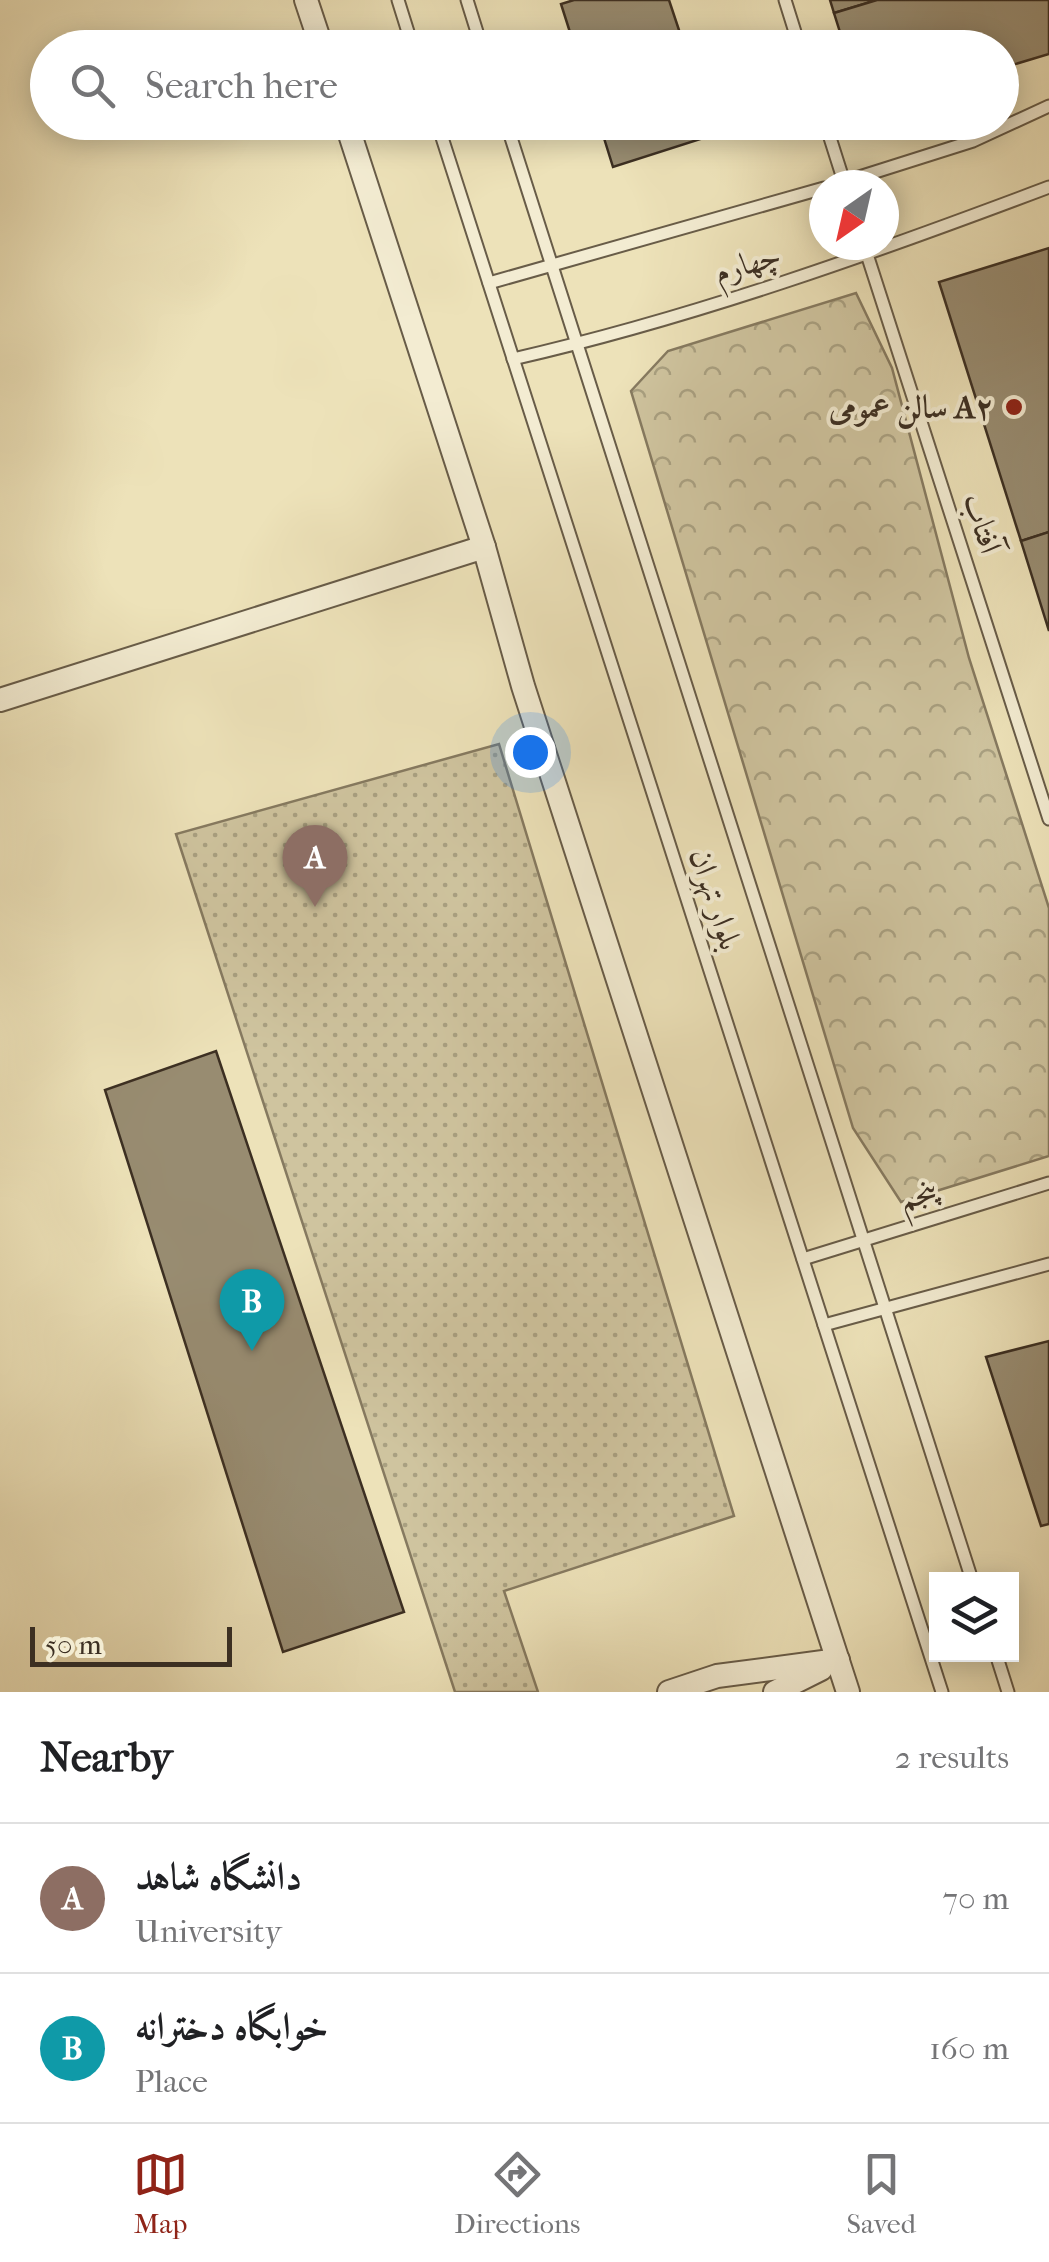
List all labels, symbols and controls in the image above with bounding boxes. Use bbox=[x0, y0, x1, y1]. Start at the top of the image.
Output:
search box bbox=[30, 30, 1019, 140]
icon: search bbox=[65, 58, 120, 113]
text: Search here bbox=[145, 63, 338, 108]
north arrow bbox=[809, 170, 899, 260]
street label: چهارم bbox=[709, 236, 788, 300]
place label: سالن عمومی A۲ bbox=[828, 389, 994, 429]
marker: سالن عمومی A۲ bbox=[1003, 396, 1025, 418]
street label: آفتاب bbox=[955, 488, 1011, 561]
your location bbox=[505, 727, 556, 778]
pin: A bbox=[282, 824, 348, 907]
street label: بلوار تهران bbox=[680, 844, 749, 955]
street label: پنجم bbox=[894, 1171, 947, 1228]
pin: B bbox=[220, 1268, 284, 1351]
map controls bbox=[929, 1572, 1019, 1662]
button: layers bbox=[929, 1572, 1019, 1662]
scale bar bbox=[30, 1622, 232, 1666]
text: 50 m bbox=[45, 1628, 102, 1661]
text: Nearby bbox=[40, 1733, 172, 1782]
text: 2 results bbox=[895, 1739, 1009, 1776]
text: دانشگاه شاهد bbox=[135, 1854, 302, 1899]
text: A bbox=[62, 1880, 83, 1917]
text: 70 m bbox=[943, 1880, 1009, 1917]
text: University bbox=[135, 1913, 282, 1950]
text: خوابگاه دخترانه bbox=[135, 2004, 329, 2049]
text: B bbox=[62, 2030, 83, 2067]
text: 160 m bbox=[929, 2030, 1009, 2067]
text: Place bbox=[135, 2063, 208, 2100]
tab: Map bbox=[133, 2147, 188, 2240]
tab: Directions bbox=[454, 2147, 580, 2240]
tab: Saved bbox=[846, 2147, 916, 2240]

